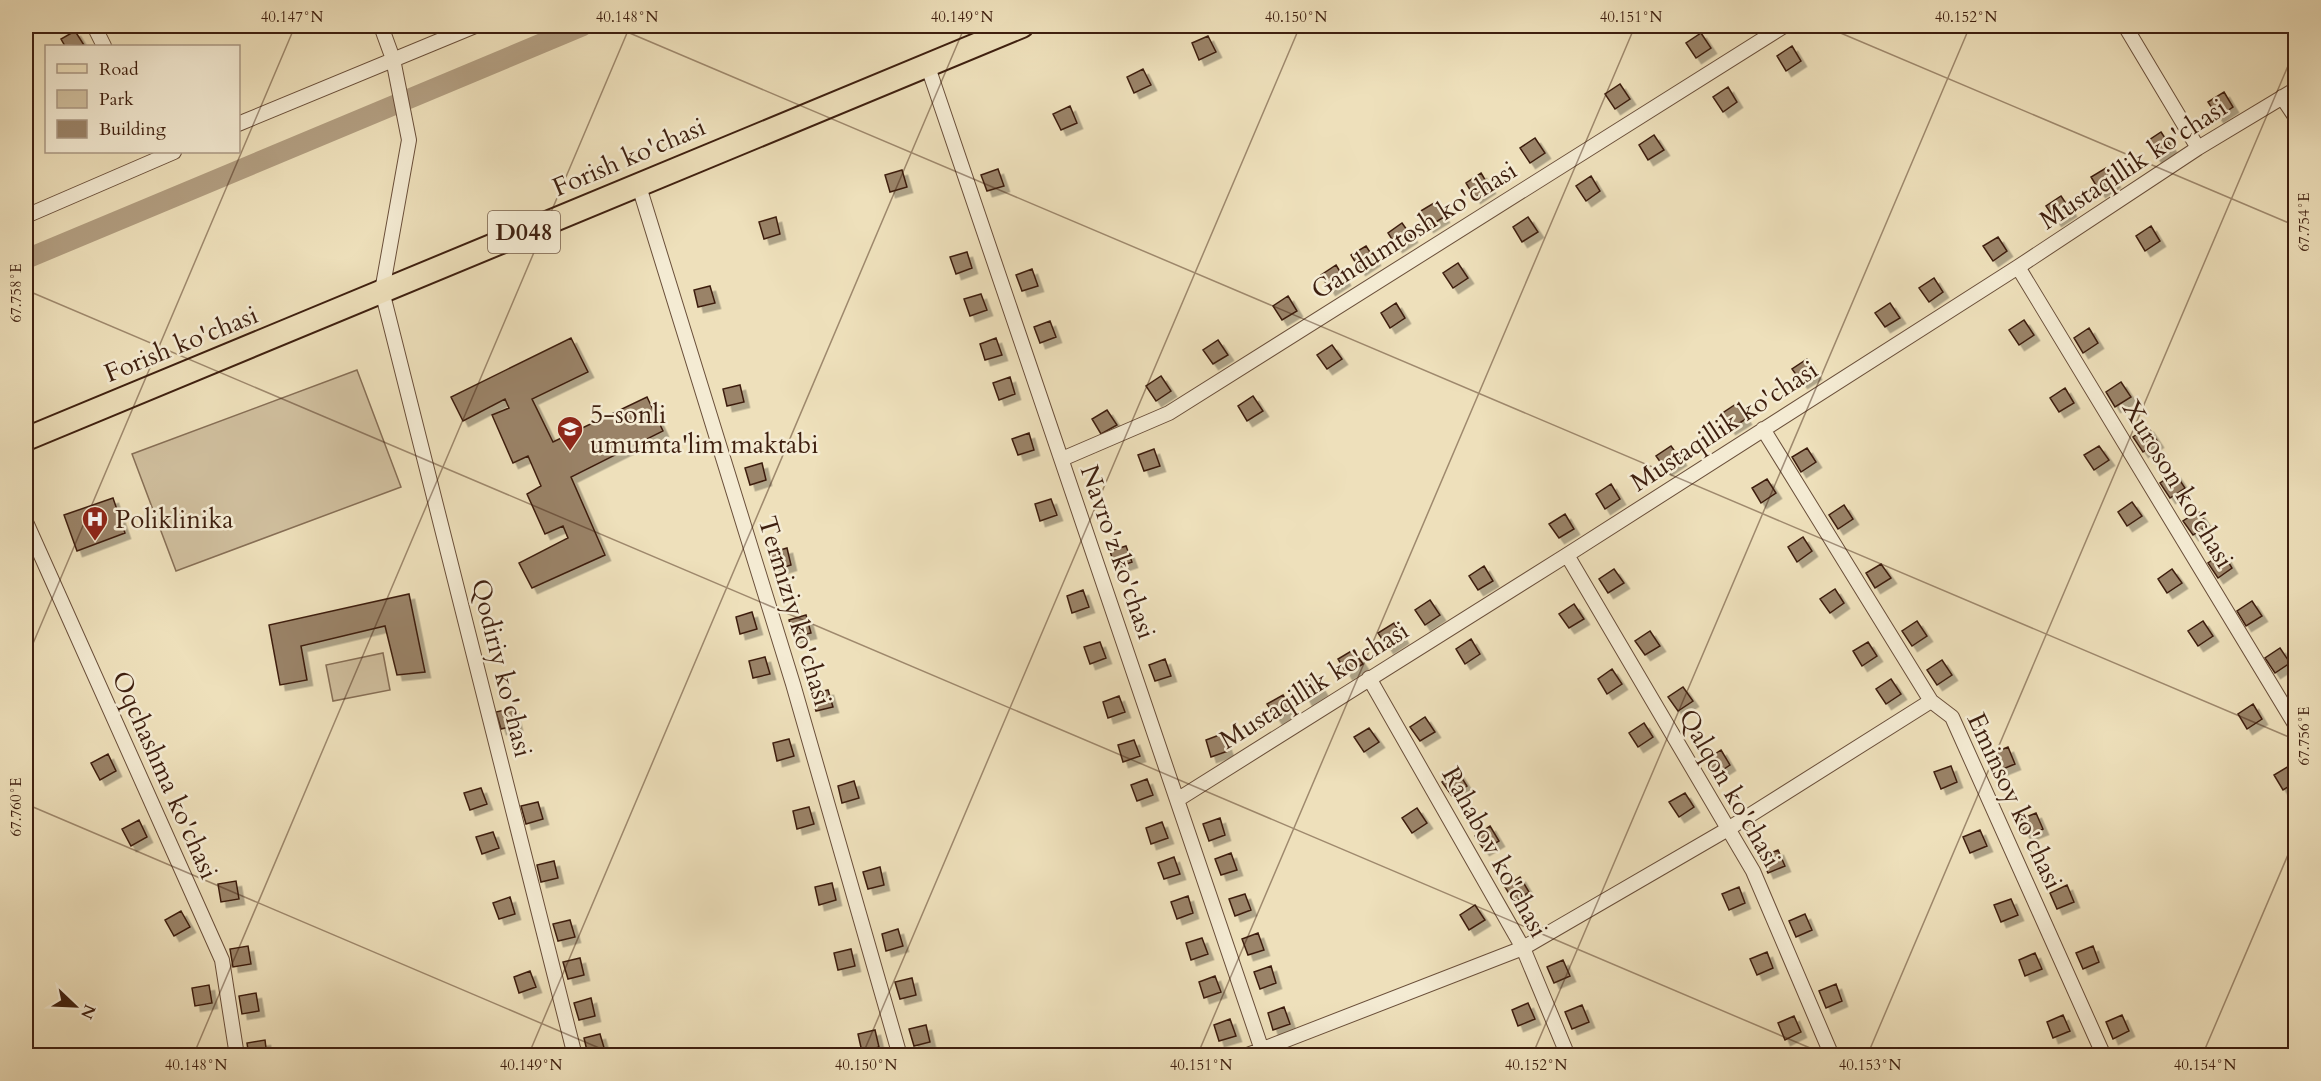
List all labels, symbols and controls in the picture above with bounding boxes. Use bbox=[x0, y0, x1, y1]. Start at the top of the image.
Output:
text: 40.147°N bbox=[261, 7, 324, 27]
text: 40.148°N bbox=[596, 7, 659, 27]
text: 40.149°N bbox=[931, 7, 994, 27]
text: 40.150°N bbox=[1265, 7, 1328, 27]
text: 40.151°N bbox=[1600, 7, 1663, 27]
text: 40.152°N bbox=[1935, 7, 1998, 27]
legend bbox=[45, 45, 240, 153]
text: Road bbox=[99, 57, 139, 82]
text: Park bbox=[99, 87, 134, 112]
street label: Mustaqillik ko'chasi bbox=[2033, 90, 2233, 238]
street label: Forish ko'chasi bbox=[547, 109, 711, 205]
text: Building bbox=[99, 117, 167, 142]
street label: Gandumtosh ko'chasi bbox=[1305, 153, 1523, 307]
text: 67.754°E bbox=[2294, 192, 2314, 252]
road number: D048 bbox=[488, 211, 560, 253]
text: 67.758°E bbox=[6, 263, 26, 323]
street label: Forish ko'chasi bbox=[99, 297, 263, 391]
street label: Mustaqillik ko'chasi bbox=[1624, 352, 1824, 500]
street label: Xuroson ko'chasi bbox=[2114, 394, 2242, 574]
place label: 5-sonli umumta'lim maktabi bbox=[590, 397, 819, 462]
school or university icon: 5-sonli umumta'lim maktabi bbox=[555, 414, 585, 452]
street label: Navro'z ko'chasi bbox=[1072, 460, 1164, 644]
place label: Poliklinika bbox=[115, 502, 233, 537]
hospital icon: Poliklinika bbox=[80, 504, 110, 542]
street label: Termiziy ko'chasi bbox=[750, 512, 840, 710]
street label: Qodiriy ko'chasi bbox=[463, 575, 541, 761]
street label: Mustaqillik ko'chasi bbox=[1213, 613, 1415, 757]
street label: Oqchashma ko'chasi bbox=[103, 665, 227, 885]
street label: Qalqon ko'chasi bbox=[1671, 702, 1789, 874]
text: 67.756°E bbox=[2294, 706, 2314, 766]
street label: Eminsoy ko'chasi bbox=[1959, 707, 2071, 895]
street label: Rahabov ko'chasi bbox=[1434, 760, 1556, 944]
text: 67.760°E bbox=[6, 777, 26, 837]
north arrow bbox=[45, 976, 105, 1036]
text: N bbox=[75, 1001, 101, 1022]
text: 40.148°N bbox=[165, 1055, 228, 1075]
text: 40.149°N bbox=[500, 1055, 563, 1075]
text: 40.150°N bbox=[835, 1055, 898, 1075]
text: 40.151°N bbox=[1170, 1055, 1233, 1075]
text: 40.152°N bbox=[1505, 1055, 1568, 1075]
text: 40.153°N bbox=[1839, 1055, 1902, 1075]
text: 40.154°N bbox=[2174, 1055, 2237, 1075]

